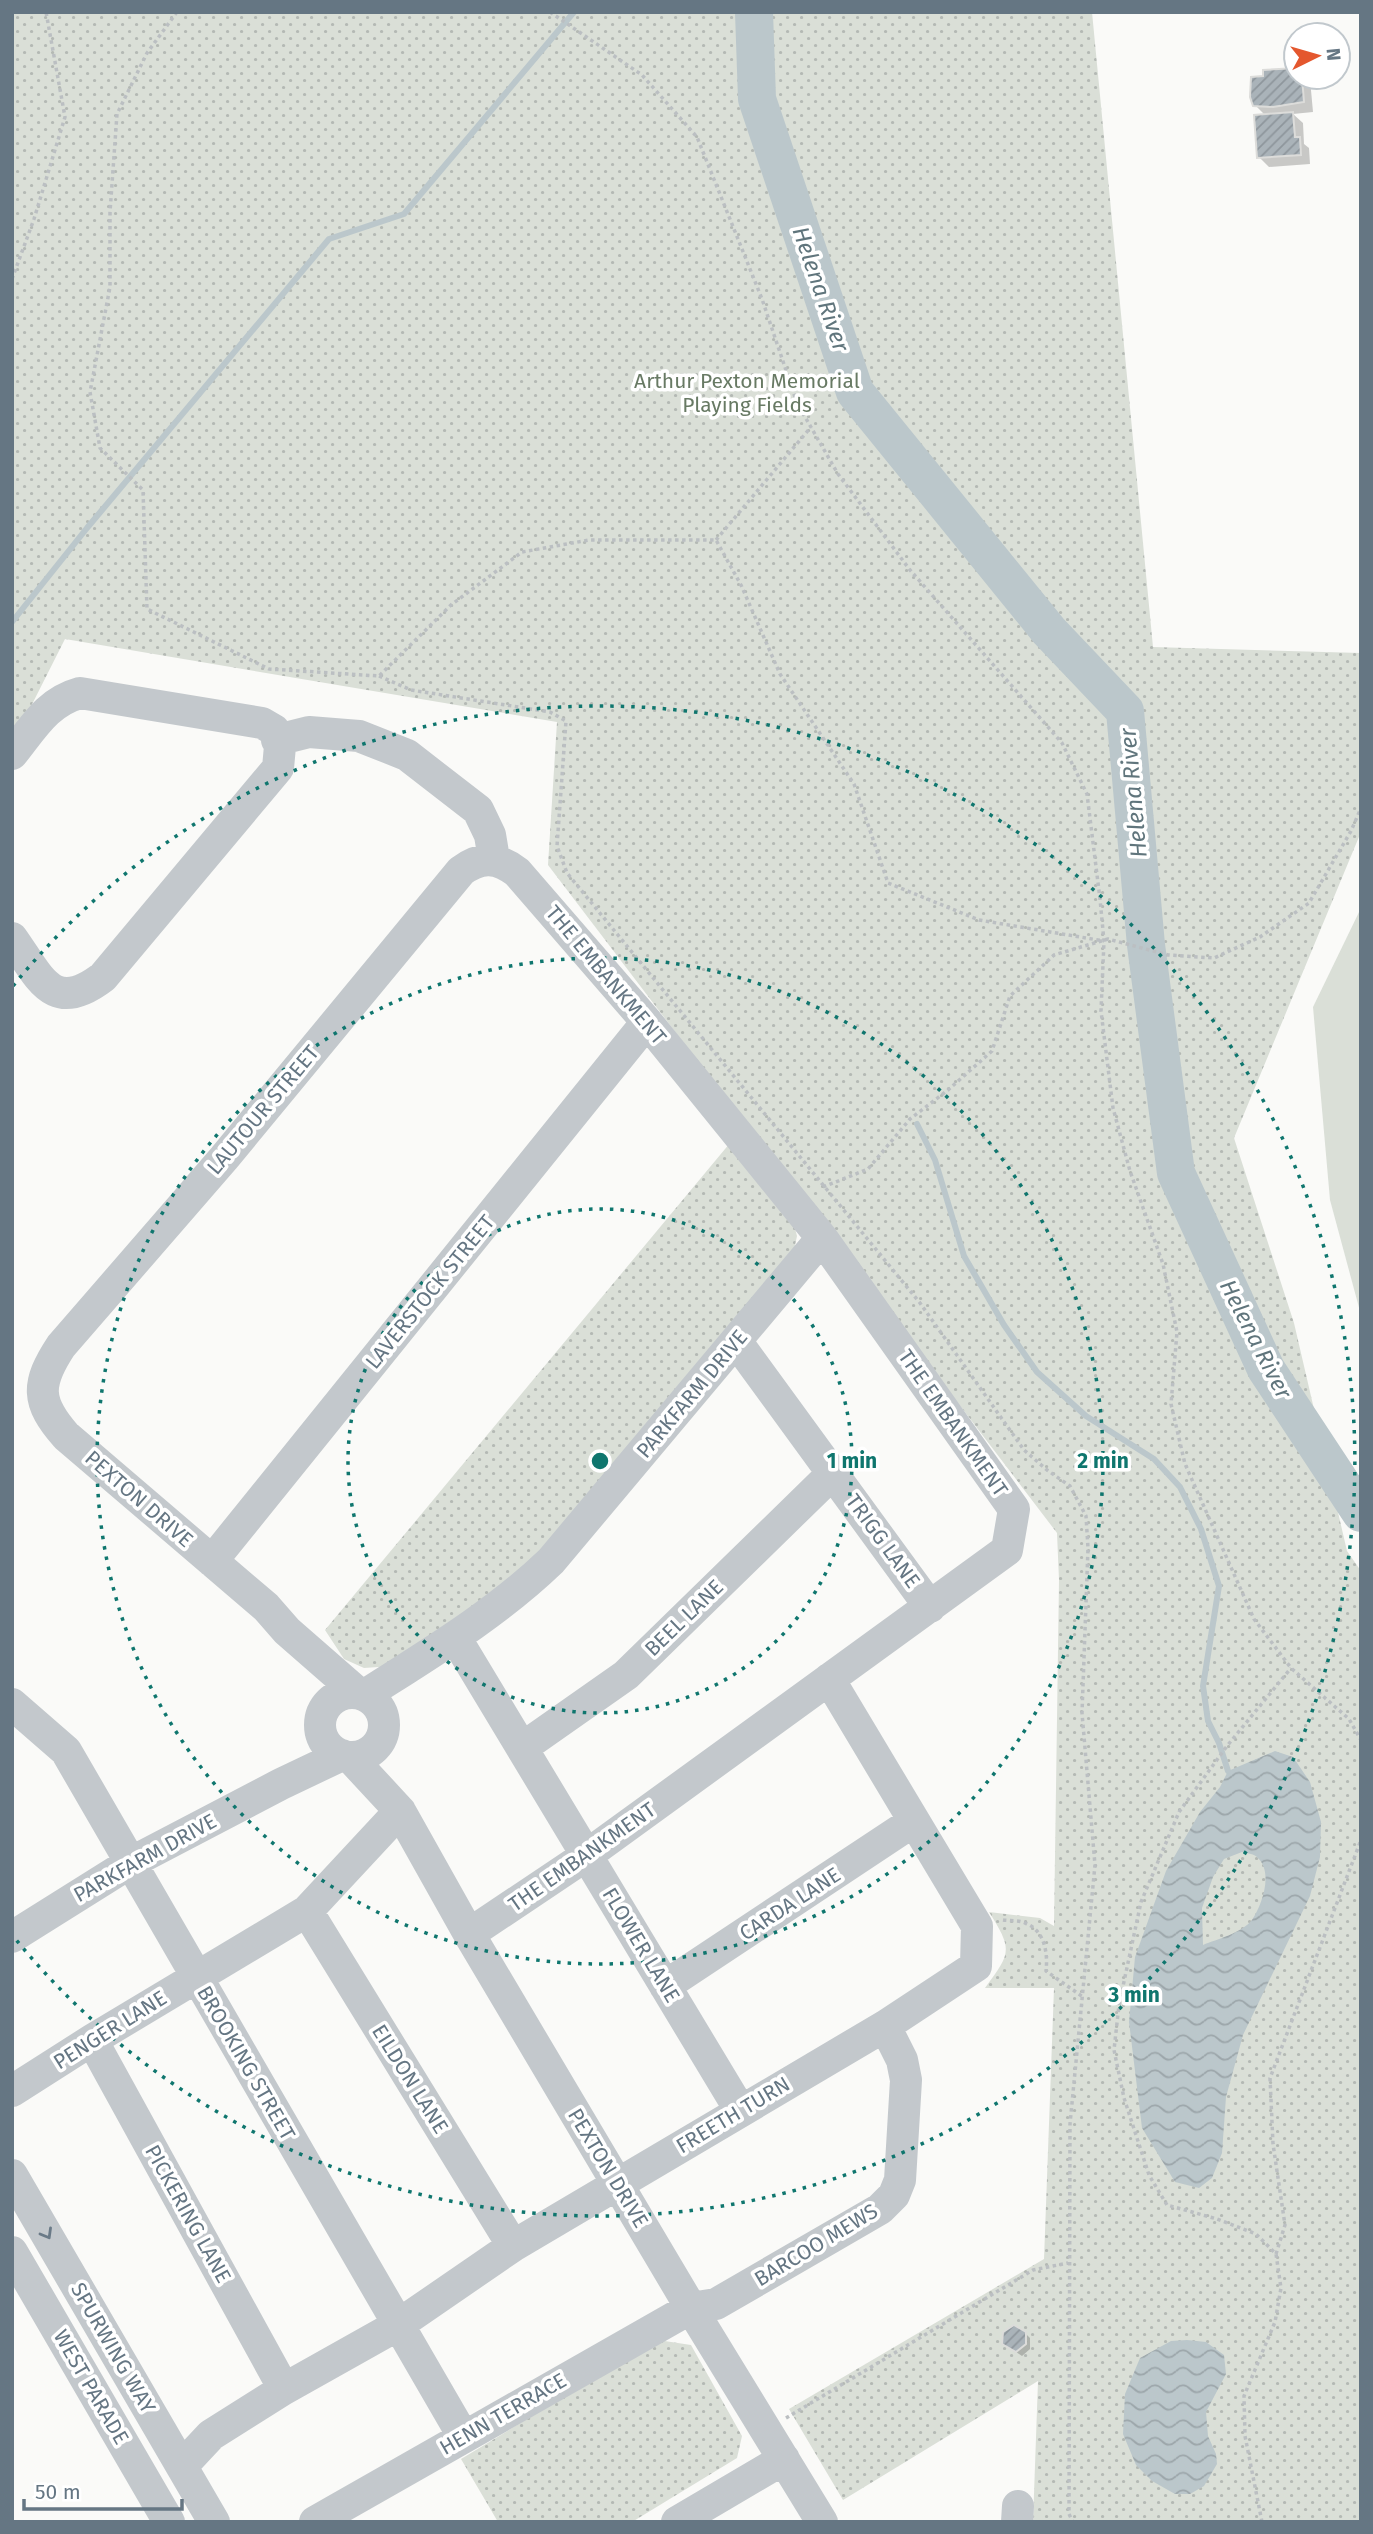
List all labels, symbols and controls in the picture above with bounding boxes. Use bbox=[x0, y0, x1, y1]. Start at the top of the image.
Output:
north arrow bbox=[1282, 21, 1352, 91]
text: N bbox=[1321, 47, 1345, 62]
water label: Helena River bbox=[787, 223, 856, 356]
park label: Arthur Pexton Memorial Playing Fields bbox=[634, 368, 860, 418]
water label: Helena River bbox=[1113, 726, 1153, 859]
street label: THE EMBANKMENT bbox=[540, 900, 672, 1050]
street label: LAUTOUR STREET bbox=[201, 1040, 325, 1180]
street label: LAVERSTOCK STREET bbox=[360, 1210, 500, 1374]
water label: Helena River bbox=[1214, 1275, 1299, 1404]
street label: PARKFARM DRIVE bbox=[631, 1325, 753, 1463]
street label: THE EMBANKMENT bbox=[893, 1344, 1014, 1502]
street label: PEXTON DRIVE bbox=[80, 1445, 198, 1553]
text: 1 min bbox=[827, 1448, 877, 1474]
text: 2 min bbox=[1077, 1448, 1129, 1474]
centre of rings bbox=[588, 1449, 612, 1473]
street label: TRIGG LANE bbox=[840, 1489, 926, 1593]
street label: BEEL LANE bbox=[639, 1574, 729, 1662]
street label: THE EMBANKMENT bbox=[503, 1796, 661, 1917]
street label: PARKFARM DRIVE bbox=[69, 1808, 221, 1908]
street label: CARDA LANE bbox=[734, 1862, 846, 1946]
street label: FLOWER LANE bbox=[597, 1883, 685, 2007]
street label: BROOKING STREET bbox=[191, 1981, 301, 2145]
text: 3 min bbox=[1107, 1982, 1160, 2008]
street label: PENGER LANE bbox=[49, 1985, 171, 2075]
street label: EILDON LANE bbox=[366, 2020, 454, 2138]
street label: FREETH TURN bbox=[671, 2071, 795, 2159]
street label: PEXTON DRIVE bbox=[562, 2104, 654, 2232]
street label: PICKERING LANE bbox=[139, 2140, 237, 2288]
street label: BARCOO MEWS bbox=[750, 2198, 882, 2292]
one-way arrow bbox=[38, 2226, 51, 2239]
street label: SPURWING WAY bbox=[65, 2278, 161, 2418]
street label: WEST PARADE bbox=[48, 2325, 134, 2449]
street label: HENN TERRACE bbox=[435, 2367, 571, 2461]
scale bar bbox=[24, 2468, 182, 2512]
text: 50 m bbox=[35, 2479, 81, 2505]

